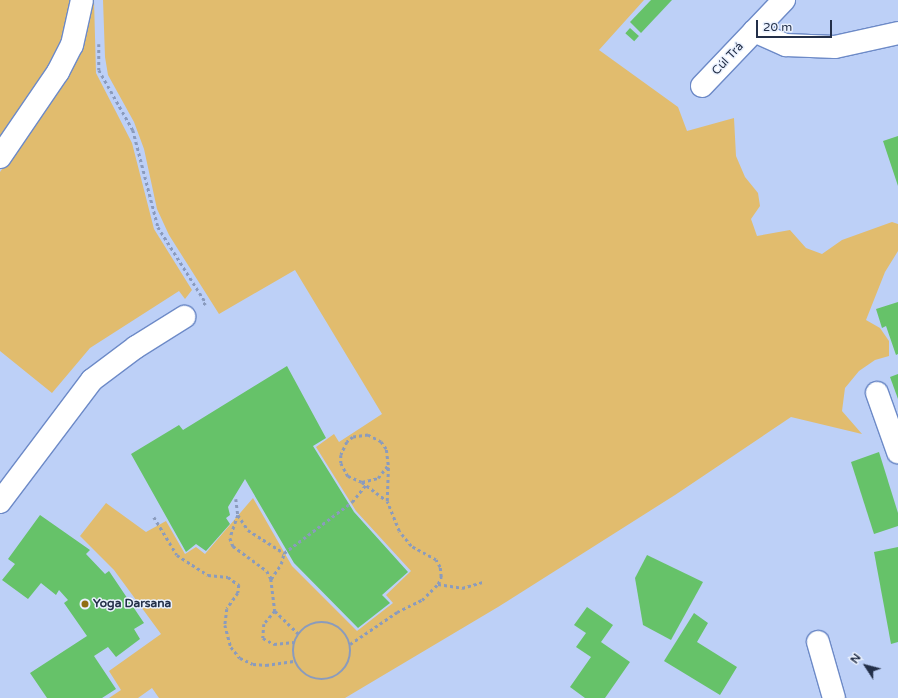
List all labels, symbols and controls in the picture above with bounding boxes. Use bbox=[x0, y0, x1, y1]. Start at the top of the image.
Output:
scale bar bbox=[758, 12, 834, 38]
text: 20 m bbox=[763, 20, 792, 34]
street label: Cúl Trá bbox=[709, 40, 747, 78]
place label: Yoga Darsana bbox=[93, 597, 171, 611]
marker: Yoga Darsana bbox=[80, 599, 90, 609]
north arrow bbox=[846, 646, 886, 686]
text: N bbox=[848, 651, 864, 666]

